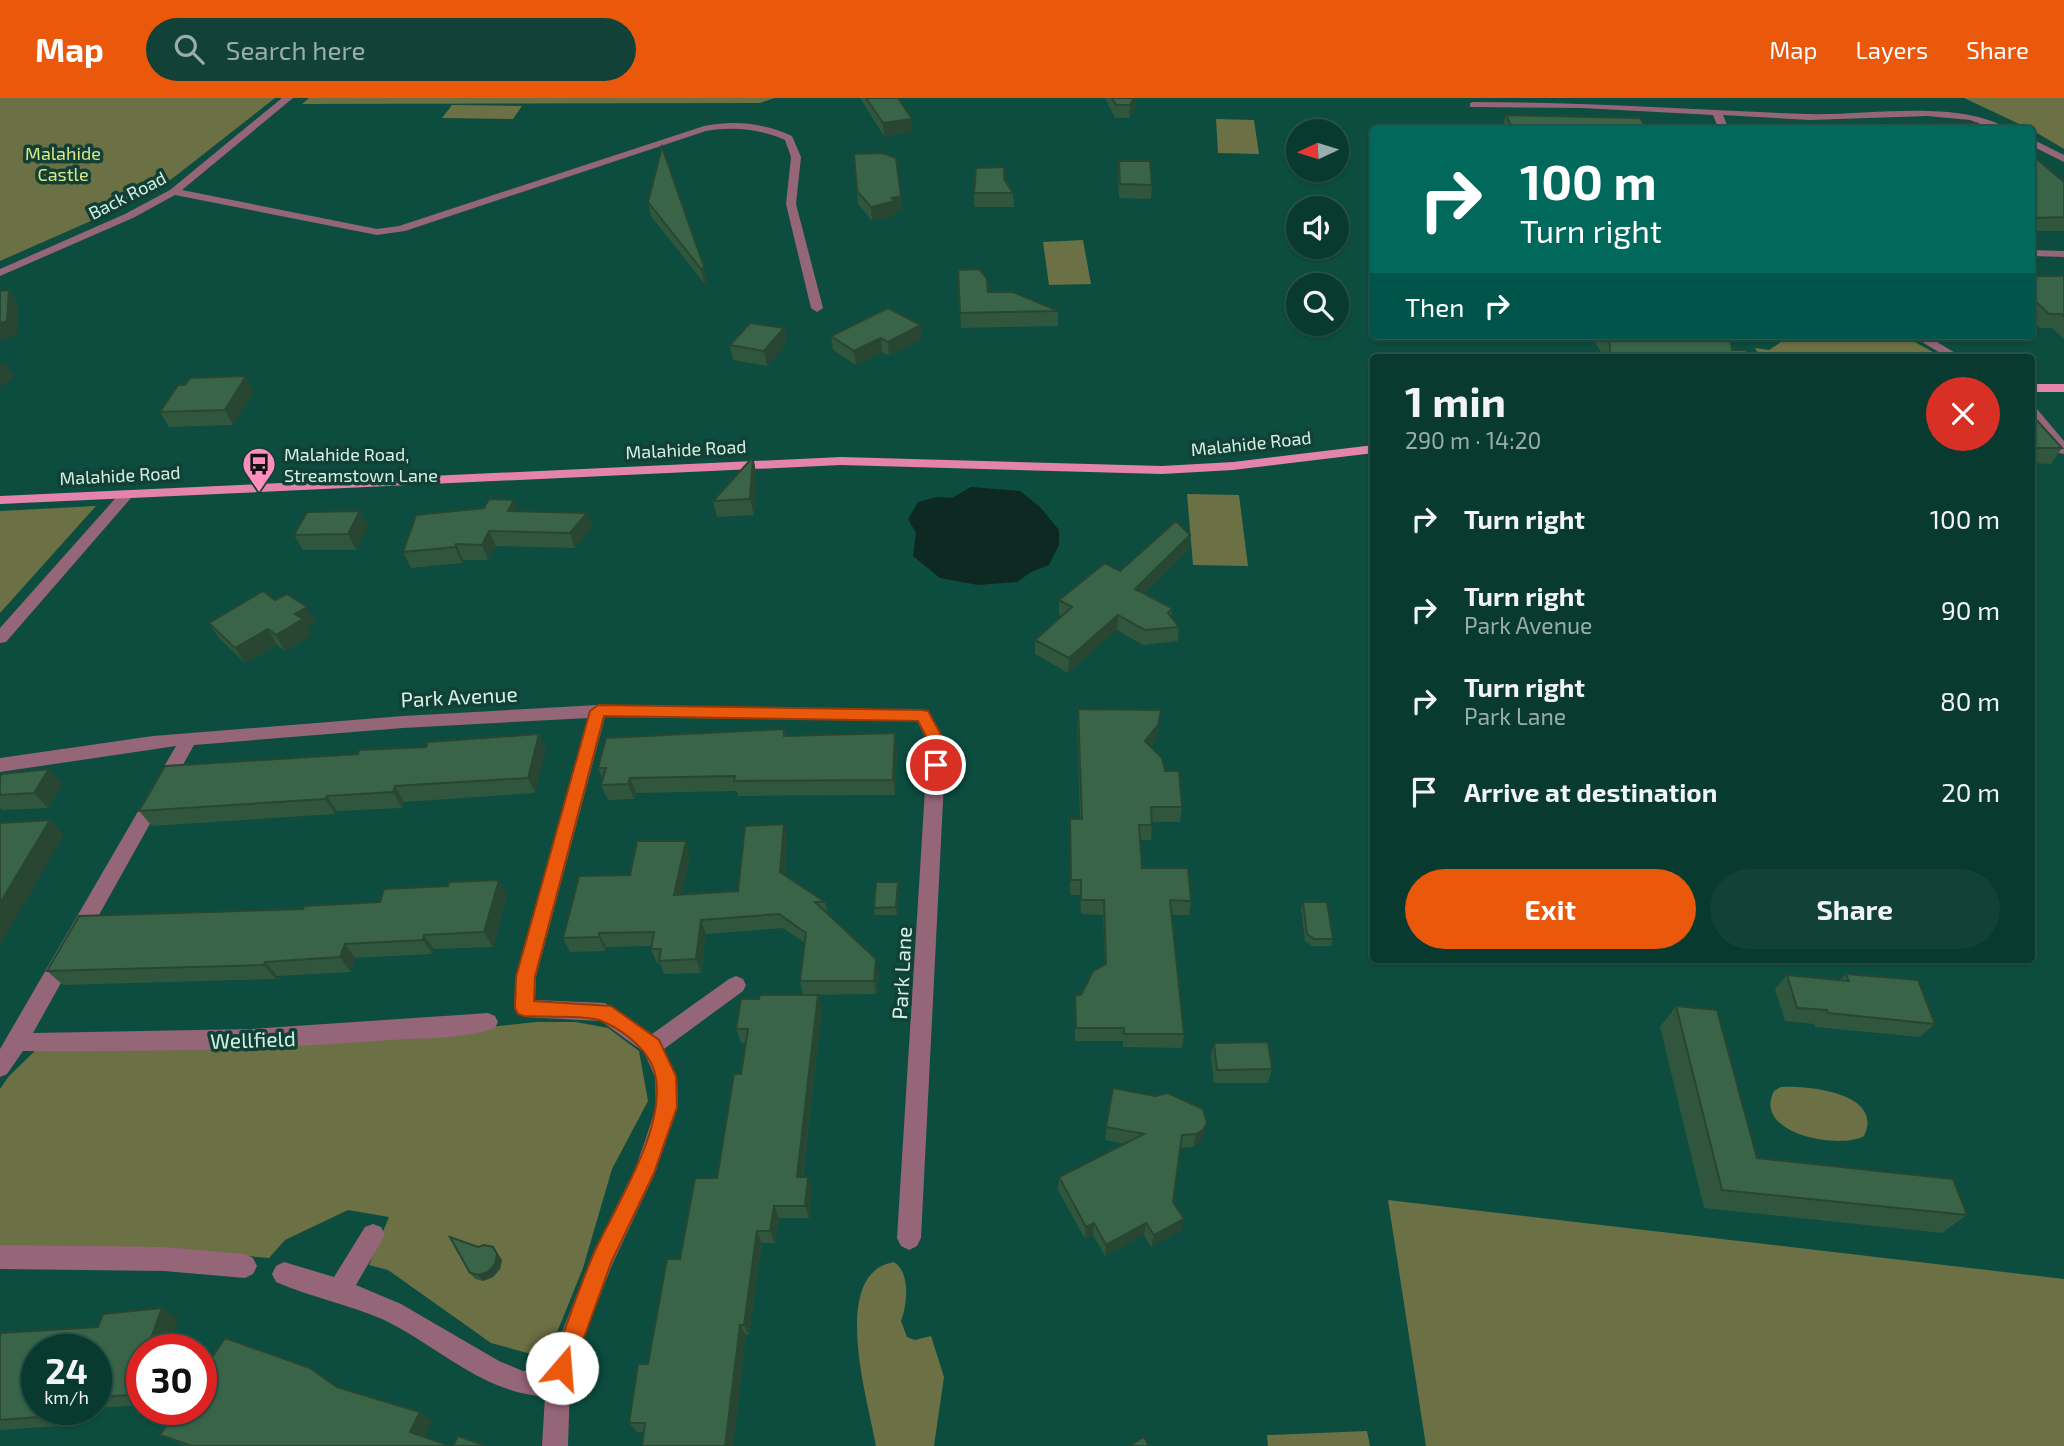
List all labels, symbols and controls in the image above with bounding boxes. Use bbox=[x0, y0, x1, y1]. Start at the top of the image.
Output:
search box bbox=[146, 18, 636, 81]
text: Map bbox=[35, 29, 104, 69]
icon: search bbox=[170, 30, 208, 68]
text: Search here bbox=[226, 34, 365, 65]
text: Map bbox=[1769, 35, 1817, 64]
text: Layers bbox=[1855, 35, 1928, 64]
text: Share bbox=[1966, 35, 2029, 64]
north arrow bbox=[1286, 119, 1349, 182]
map controls bbox=[1286, 119, 1349, 336]
park label: Malahide Castle bbox=[25, 142, 101, 185]
text: 100 m bbox=[1520, 151, 1657, 210]
icon: right bbox=[1405, 154, 1496, 245]
street label: Back Road bbox=[84, 166, 170, 224]
button: sound bbox=[1286, 196, 1349, 259]
text: Turn right bbox=[1520, 211, 1662, 249]
button: search bbox=[1286, 273, 1349, 336]
icon: right bbox=[1478, 287, 1516, 325]
text: Then bbox=[1405, 291, 1464, 322]
text: 1 min bbox=[1405, 375, 1506, 425]
button: close bbox=[1926, 377, 2000, 451]
street label: Malahide Road bbox=[1190, 426, 1312, 460]
text: 290 m · 14:20 bbox=[1405, 426, 1541, 454]
street label: Malahide Road bbox=[625, 435, 747, 463]
place label: Malahide Road, Streamstown Lane bbox=[284, 443, 438, 486]
bus stop icon: Malahide Road, Streamstown Lane bbox=[240, 445, 278, 494]
street label: Malahide Road bbox=[59, 461, 181, 489]
icon: right bbox=[1405, 500, 1443, 538]
text: Turn right bbox=[1464, 503, 1585, 534]
text: 100 m bbox=[1930, 503, 2000, 534]
text: Turn right bbox=[1464, 580, 1585, 611]
icon: right bbox=[1405, 591, 1443, 629]
text: 90 m bbox=[1941, 594, 2000, 625]
text: Park Avenue bbox=[1464, 611, 1592, 639]
text: Turn right bbox=[1464, 671, 1585, 702]
street label: Park Avenue bbox=[400, 680, 518, 712]
icon: right bbox=[1405, 682, 1443, 720]
text: 80 m bbox=[1940, 685, 2000, 716]
text: Park Lane bbox=[1464, 702, 1566, 730]
pin bbox=[906, 735, 966, 795]
icon: arrive bbox=[917, 746, 955, 784]
icon: arrive bbox=[1405, 773, 1443, 811]
text: Arrive at destination bbox=[1464, 776, 1717, 807]
text: 20 m bbox=[1941, 776, 2000, 807]
button: Exit bbox=[1405, 869, 1696, 949]
button: Share bbox=[1710, 869, 2000, 949]
street label: Park Lane bbox=[886, 926, 916, 1020]
street label: Wellfield bbox=[210, 1025, 296, 1053]
position arrow bbox=[525, 1331, 599, 1405]
speed limit sign: 30 bbox=[126, 1334, 217, 1425]
text: 24 bbox=[45, 1349, 88, 1391]
text: km/h bbox=[44, 1386, 89, 1408]

